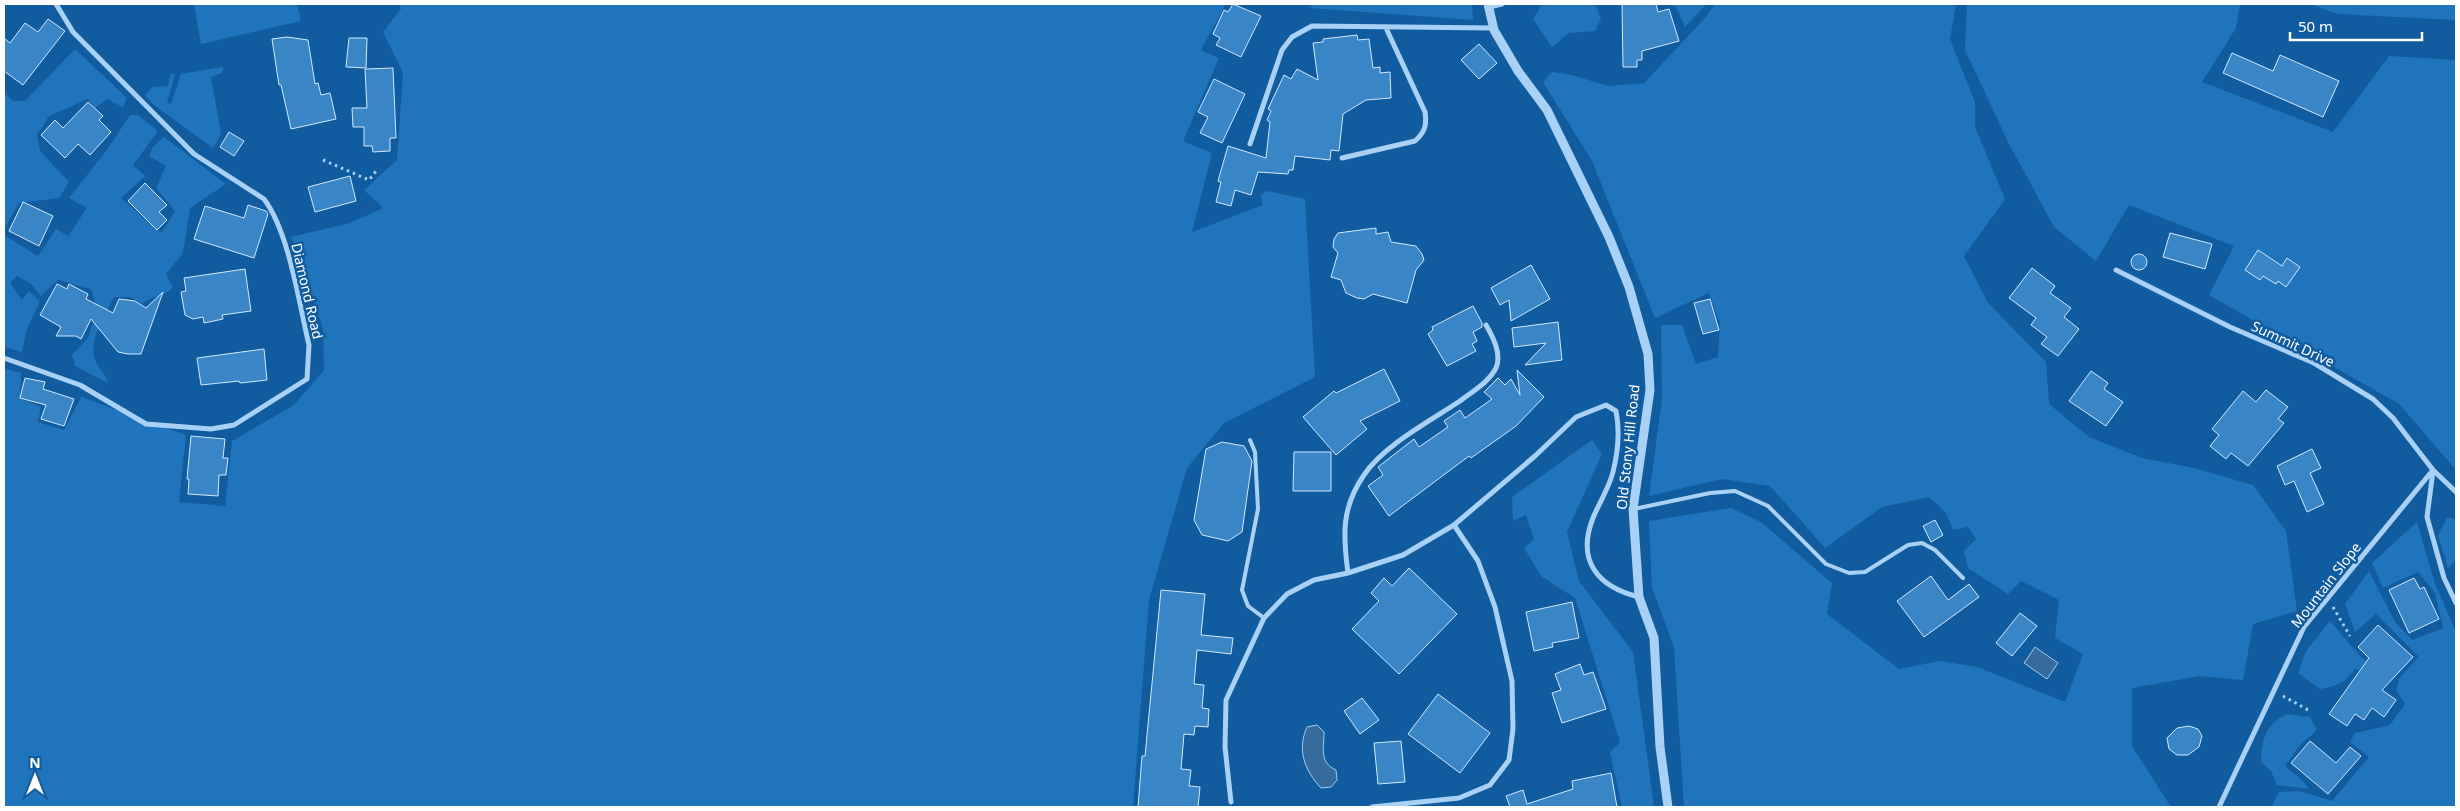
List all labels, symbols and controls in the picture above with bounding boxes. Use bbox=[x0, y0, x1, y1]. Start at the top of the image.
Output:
scale bar bbox=[2290, 10, 2422, 42]
text: 50 m bbox=[2298, 16, 2333, 36]
street label: Diamond Road bbox=[287, 241, 328, 341]
street label: Summit Drive bbox=[2249, 316, 2338, 371]
street label: Old Stony Hill Road bbox=[1611, 383, 1644, 511]
street label: Mountain Slope bbox=[2286, 538, 2365, 631]
north arrow bbox=[10, 751, 60, 801]
text: N bbox=[29, 753, 41, 772]

